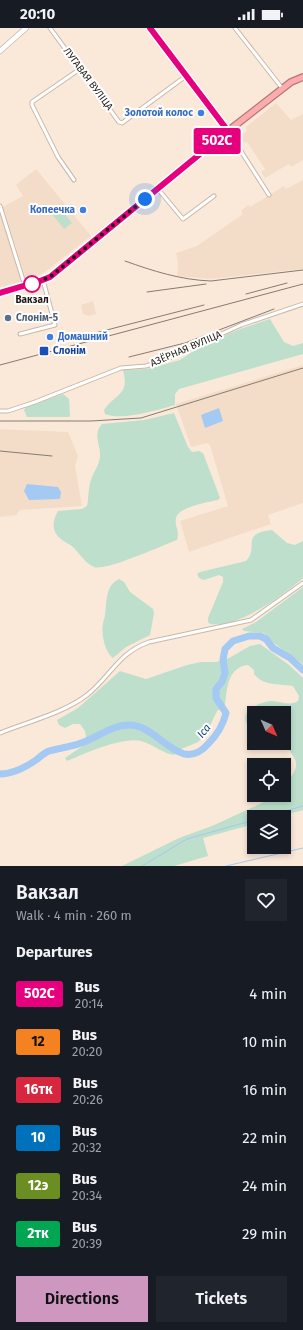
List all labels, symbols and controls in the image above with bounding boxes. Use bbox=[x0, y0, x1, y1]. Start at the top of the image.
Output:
text: 20:10 bbox=[20, 5, 55, 23]
street label: ЛУГАВАЯ ВУЛІЦА bbox=[61, 45, 116, 113]
place label: Золотой колос bbox=[124, 107, 193, 119]
marker: Золотой колос bbox=[196, 108, 206, 118]
line badge: 502С bbox=[189, 128, 245, 154]
text: 502С bbox=[202, 132, 232, 149]
your location bbox=[135, 189, 155, 209]
place label: Копеечка bbox=[30, 204, 76, 216]
marker: Копеечка bbox=[78, 205, 88, 215]
marker: Вакзал bbox=[23, 275, 41, 293]
place label: Вакзал bbox=[15, 294, 49, 306]
place label: Слонім-5 bbox=[16, 312, 59, 324]
marker: Слонім-5 bbox=[3, 313, 13, 323]
street label: АЗЁРНАЯ ВУЛІЦА bbox=[148, 327, 224, 369]
place label: Домашний bbox=[57, 331, 108, 343]
marker: Домашний bbox=[45, 332, 55, 342]
marker: Слонім bbox=[38, 345, 50, 357]
place label: Слонім bbox=[53, 345, 86, 357]
north arrow bbox=[247, 706, 291, 750]
map controls bbox=[247, 706, 291, 854]
water label: Іса bbox=[194, 721, 214, 741]
button: locate bbox=[247, 758, 291, 802]
button: layers bbox=[247, 810, 291, 854]
button: heart bbox=[245, 879, 287, 921]
text: Вакзал bbox=[16, 881, 79, 904]
text: Walk · 4 min · 260 m bbox=[16, 908, 132, 923]
text: Departures bbox=[16, 943, 93, 961]
text: Bus bbox=[75, 978, 100, 996]
text: 502С bbox=[24, 985, 55, 1002]
text: 4 min bbox=[249, 985, 287, 1003]
text: 20:14 bbox=[75, 996, 104, 1011]
text: Bus bbox=[72, 1026, 97, 1044]
text: 12 bbox=[31, 1033, 45, 1050]
text: 10 min bbox=[242, 1033, 287, 1051]
text: 20:20 bbox=[72, 1044, 103, 1059]
text: Bus bbox=[73, 1074, 98, 1092]
text: 16тк bbox=[24, 1081, 53, 1098]
text: 16 min bbox=[243, 1081, 287, 1099]
text: 20:26 bbox=[73, 1092, 103, 1107]
text: Bus bbox=[72, 1122, 97, 1140]
text: 10 bbox=[31, 1129, 45, 1146]
text: 22 min bbox=[242, 1129, 287, 1147]
text: 20:32 bbox=[72, 1140, 102, 1155]
text: Bus bbox=[72, 1170, 97, 1188]
text: 12э bbox=[28, 1177, 48, 1194]
text: 24 min bbox=[242, 1177, 287, 1195]
text: 20:34 bbox=[72, 1188, 102, 1203]
text: Bus bbox=[72, 1218, 97, 1236]
text: 2тк bbox=[27, 1225, 49, 1242]
text: 29 min bbox=[242, 1225, 287, 1243]
text: 20:39 bbox=[72, 1236, 102, 1251]
button: Directions bbox=[16, 1276, 148, 1322]
button: Tickets bbox=[156, 1276, 287, 1322]

